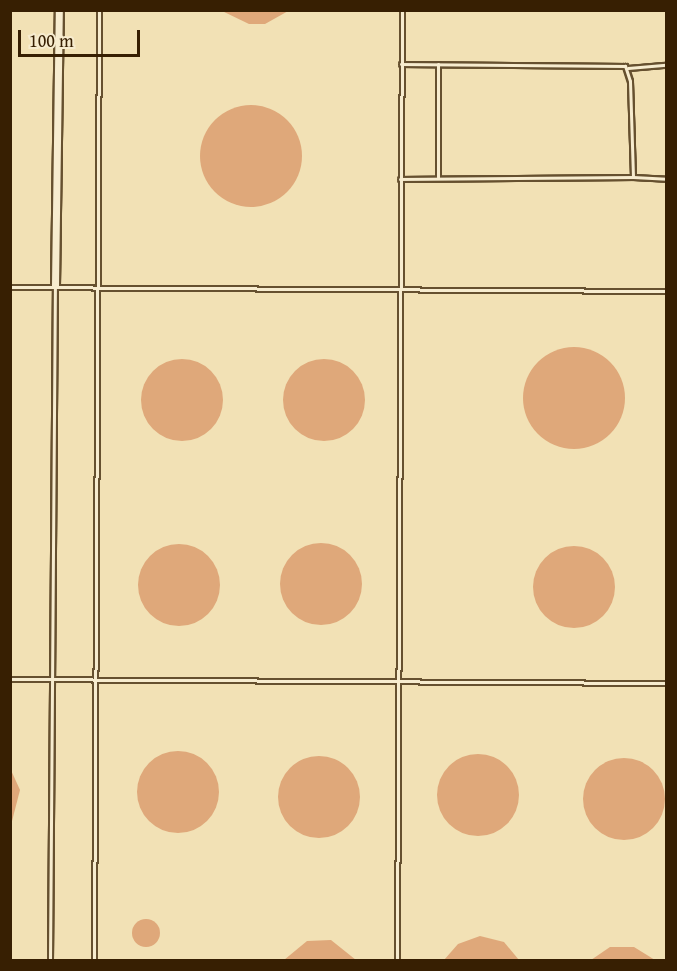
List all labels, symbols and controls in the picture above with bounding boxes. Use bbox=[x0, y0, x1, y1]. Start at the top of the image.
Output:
scale bar bbox=[21, 18, 142, 56]
text: 100 m bbox=[29, 27, 74, 54]

